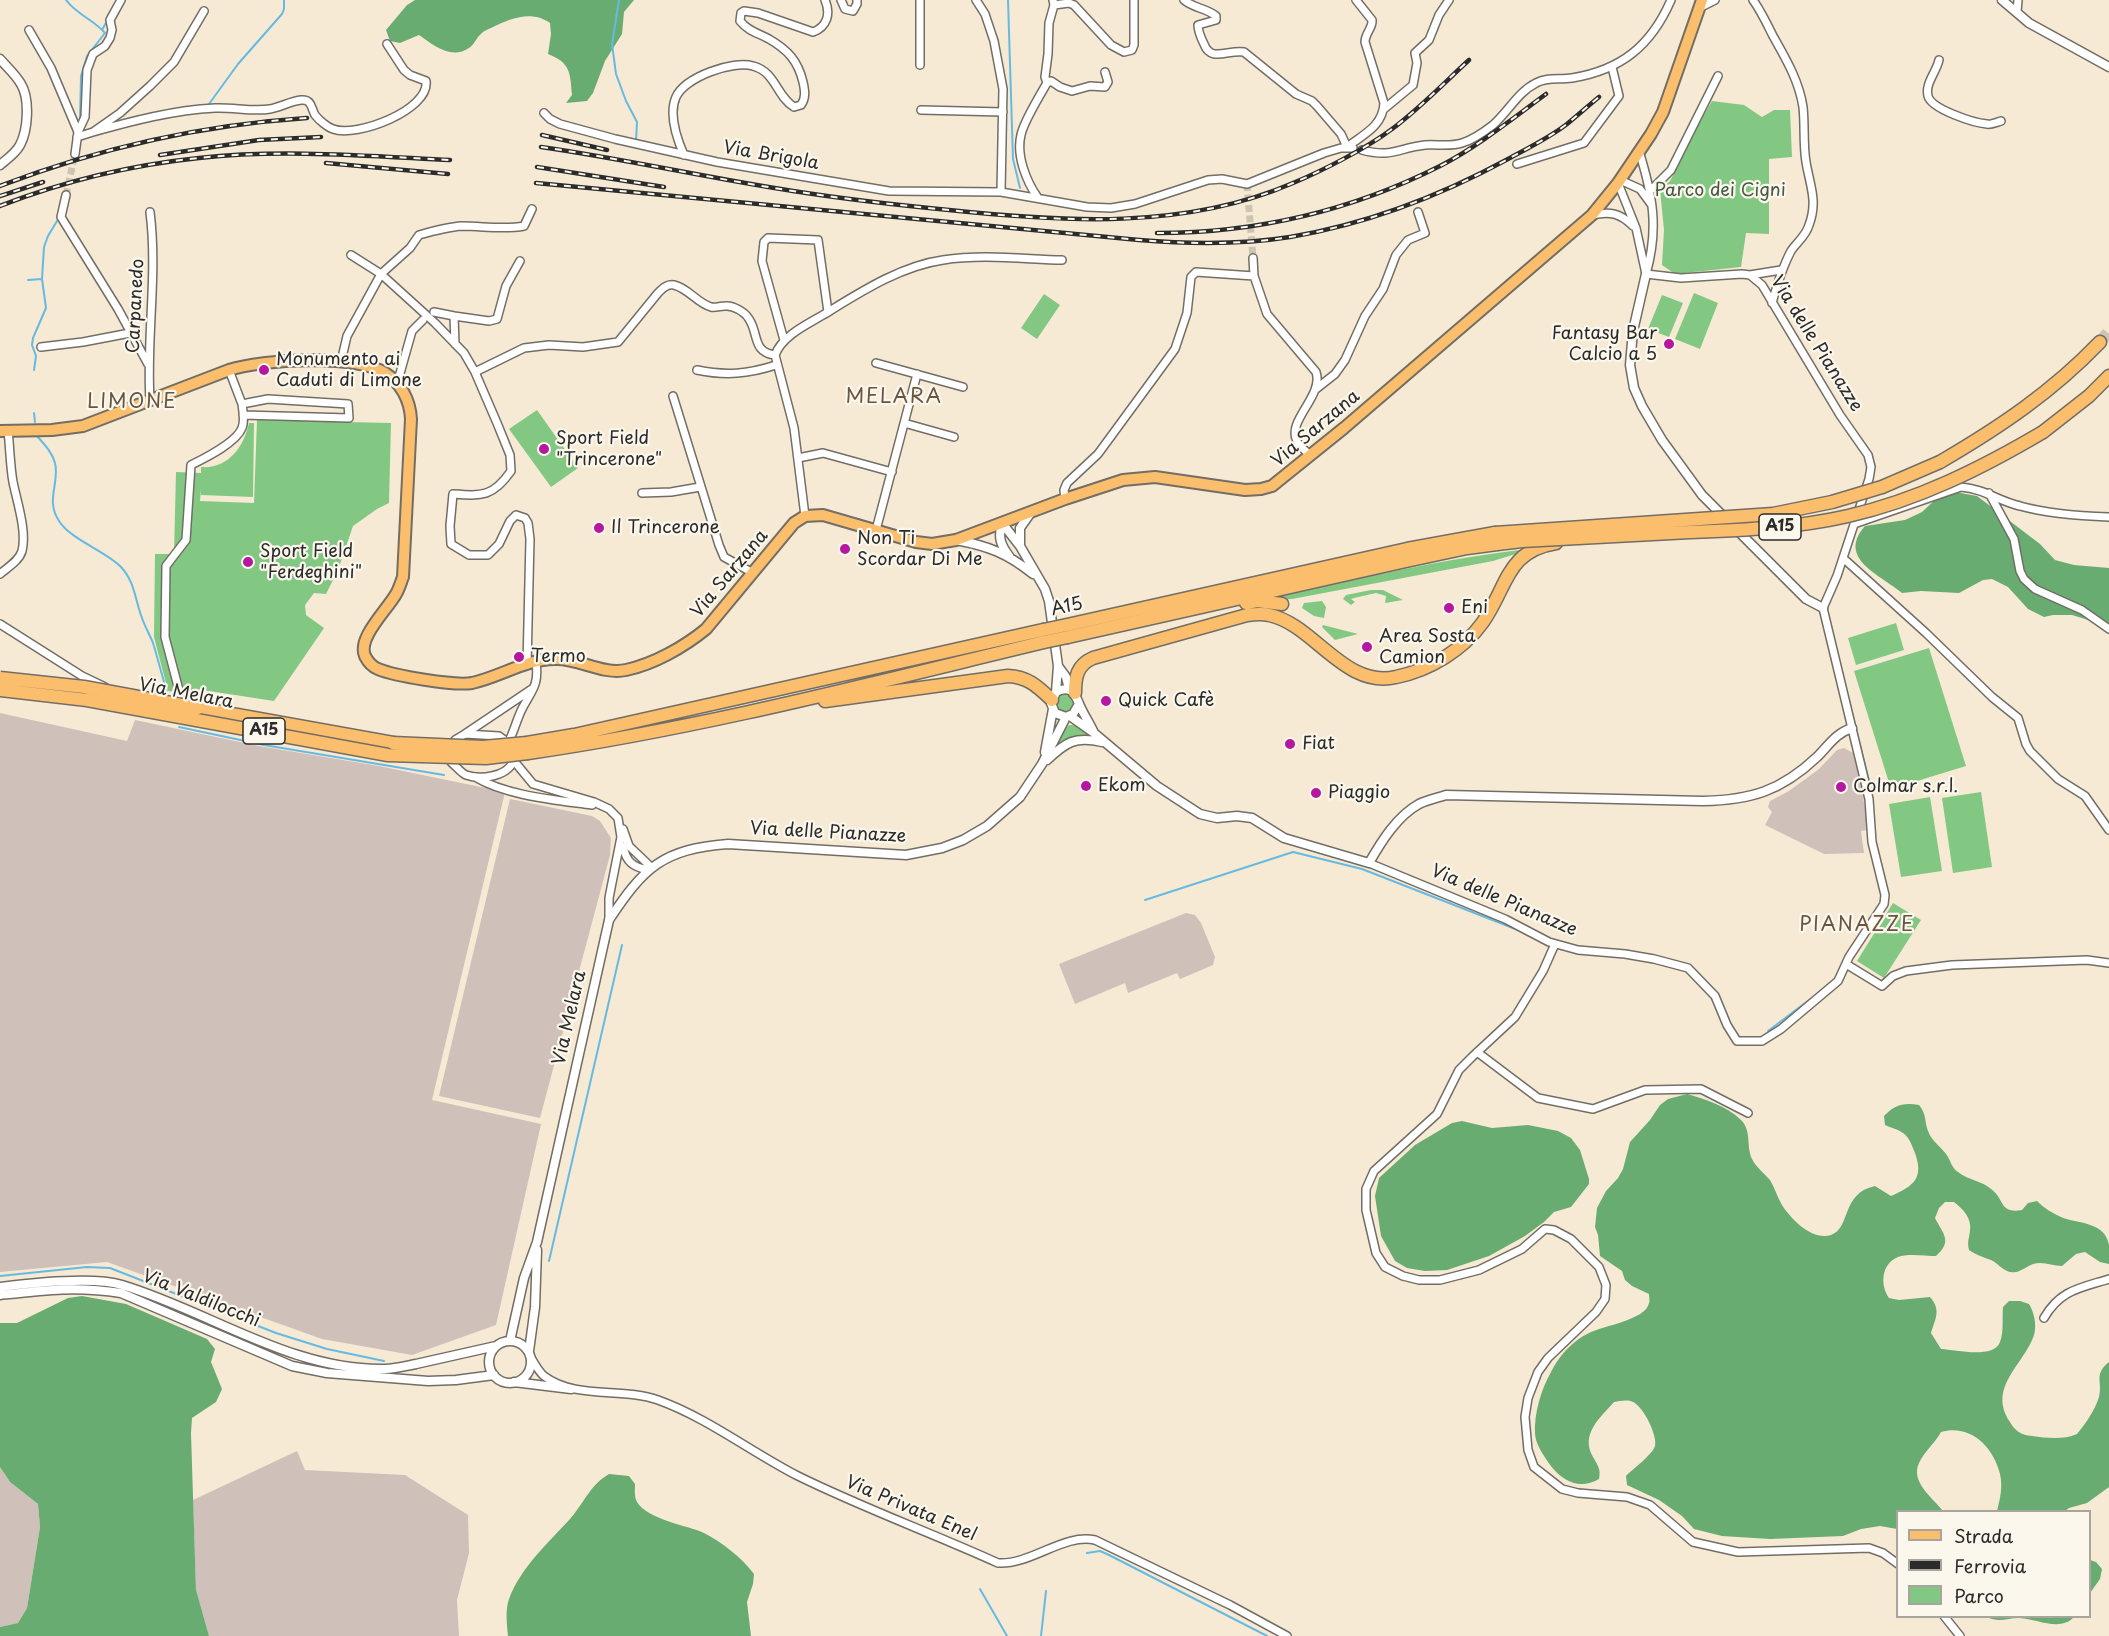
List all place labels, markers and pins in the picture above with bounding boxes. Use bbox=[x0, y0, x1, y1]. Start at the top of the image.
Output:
place label: Fantasy Bar Calcio a 5 bbox=[1552, 323, 1657, 366]
marker: Fantasy Bar Calcio a 5 bbox=[1662, 337, 1676, 351]
place label: Monumento ai Caduti di Limone bbox=[276, 349, 422, 392]
marker: Monumento ai Caduti di Limone bbox=[257, 363, 271, 377]
place label: Sport Field "Trincerone" bbox=[556, 428, 662, 470]
marker: Sport Field "Trincerone" bbox=[537, 442, 551, 456]
place label: Il Trincerone bbox=[611, 517, 720, 539]
marker: Il Trincerone bbox=[592, 521, 606, 535]
place label: Non Ti Scordar Di Me bbox=[857, 528, 983, 570]
place label: Sport Field "Ferdeghini" bbox=[260, 541, 362, 584]
marker: Non Ti Scordar Di Me bbox=[838, 542, 852, 556]
marker: Sport Field "Ferdeghini" bbox=[241, 555, 255, 569]
place label: Eni bbox=[1461, 597, 1488, 619]
marker: Eni bbox=[1442, 601, 1456, 615]
place label: Area Sosta Camion bbox=[1379, 626, 1476, 668]
marker: Area Sosta Camion bbox=[1360, 640, 1374, 654]
place label: Termo bbox=[531, 646, 586, 668]
marker: Termo bbox=[512, 650, 526, 664]
place label: Quick Cafè bbox=[1118, 690, 1214, 712]
marker: Quick Cafè bbox=[1099, 694, 1113, 708]
place label: Fiat bbox=[1302, 733, 1335, 755]
marker: Fiat bbox=[1283, 737, 1297, 751]
place label: Ekom bbox=[1098, 775, 1146, 797]
place label: Colmar s.r.l. bbox=[1853, 776, 1958, 798]
marker: Ekom bbox=[1079, 779, 1093, 793]
marker: Colmar s.r.l. bbox=[1834, 780, 1848, 794]
place label: Piaggio bbox=[1328, 782, 1390, 804]
marker: Piaggio bbox=[1309, 786, 1323, 800]

